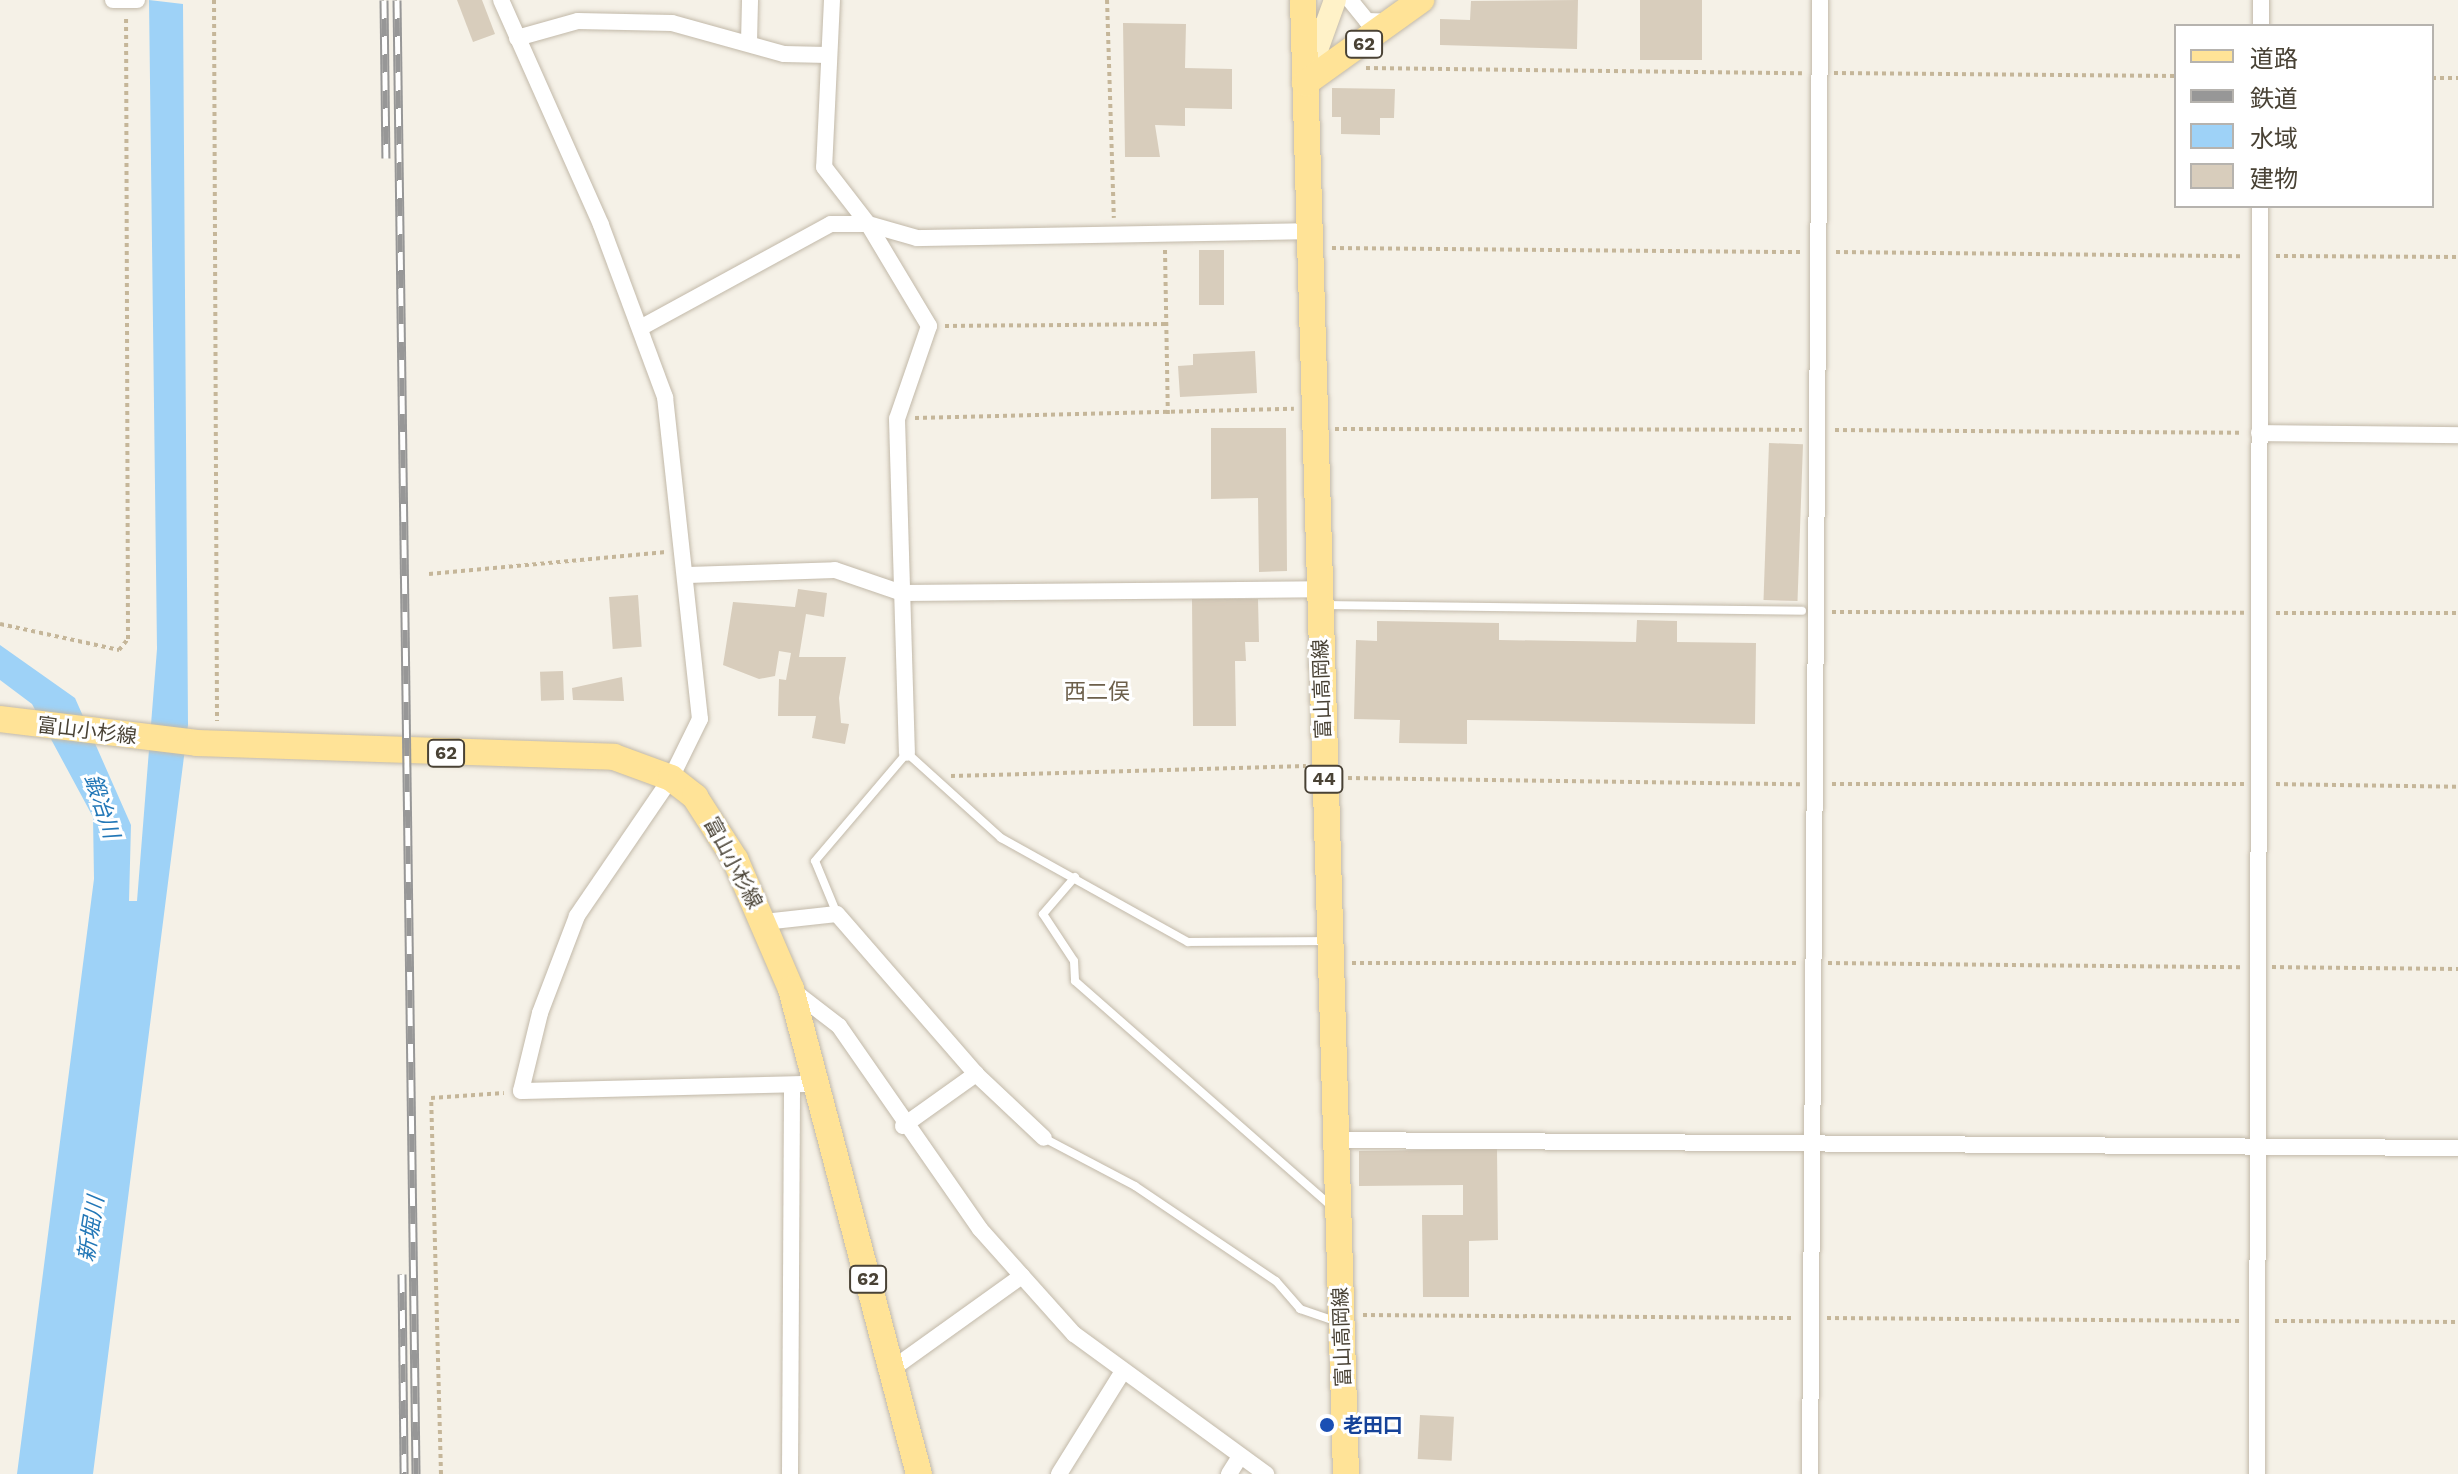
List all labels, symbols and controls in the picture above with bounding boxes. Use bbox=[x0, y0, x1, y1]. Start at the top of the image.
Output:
legend bbox=[2174, 24, 2434, 208]
road number: 62 bbox=[1344, 30, 1384, 58]
text: 道路 bbox=[2250, 45, 2298, 73]
text: 鉄道 bbox=[2250, 85, 2298, 113]
text: 水域 bbox=[2250, 125, 2298, 153]
text: 建物 bbox=[2250, 165, 2298, 193]
street label: 富山高岡線 bbox=[1308, 639, 1336, 739]
district label: 西二俣 bbox=[1064, 679, 1130, 705]
street label: 富山小杉線 bbox=[36, 713, 138, 749]
road number: 62 bbox=[426, 739, 466, 767]
road number: 44 bbox=[1304, 765, 1344, 793]
water label: 鍛冶川 bbox=[79, 771, 125, 841]
street label: 富山小杉線 bbox=[699, 813, 767, 913]
water label: 新堀川 bbox=[73, 1194, 109, 1264]
road number: 62 bbox=[848, 1265, 888, 1293]
street label: 富山高岡線 bbox=[1328, 1287, 1356, 1387]
place label: 老田口 bbox=[1343, 1413, 1403, 1437]
marker: 老田口 bbox=[1318, 1416, 1336, 1434]

